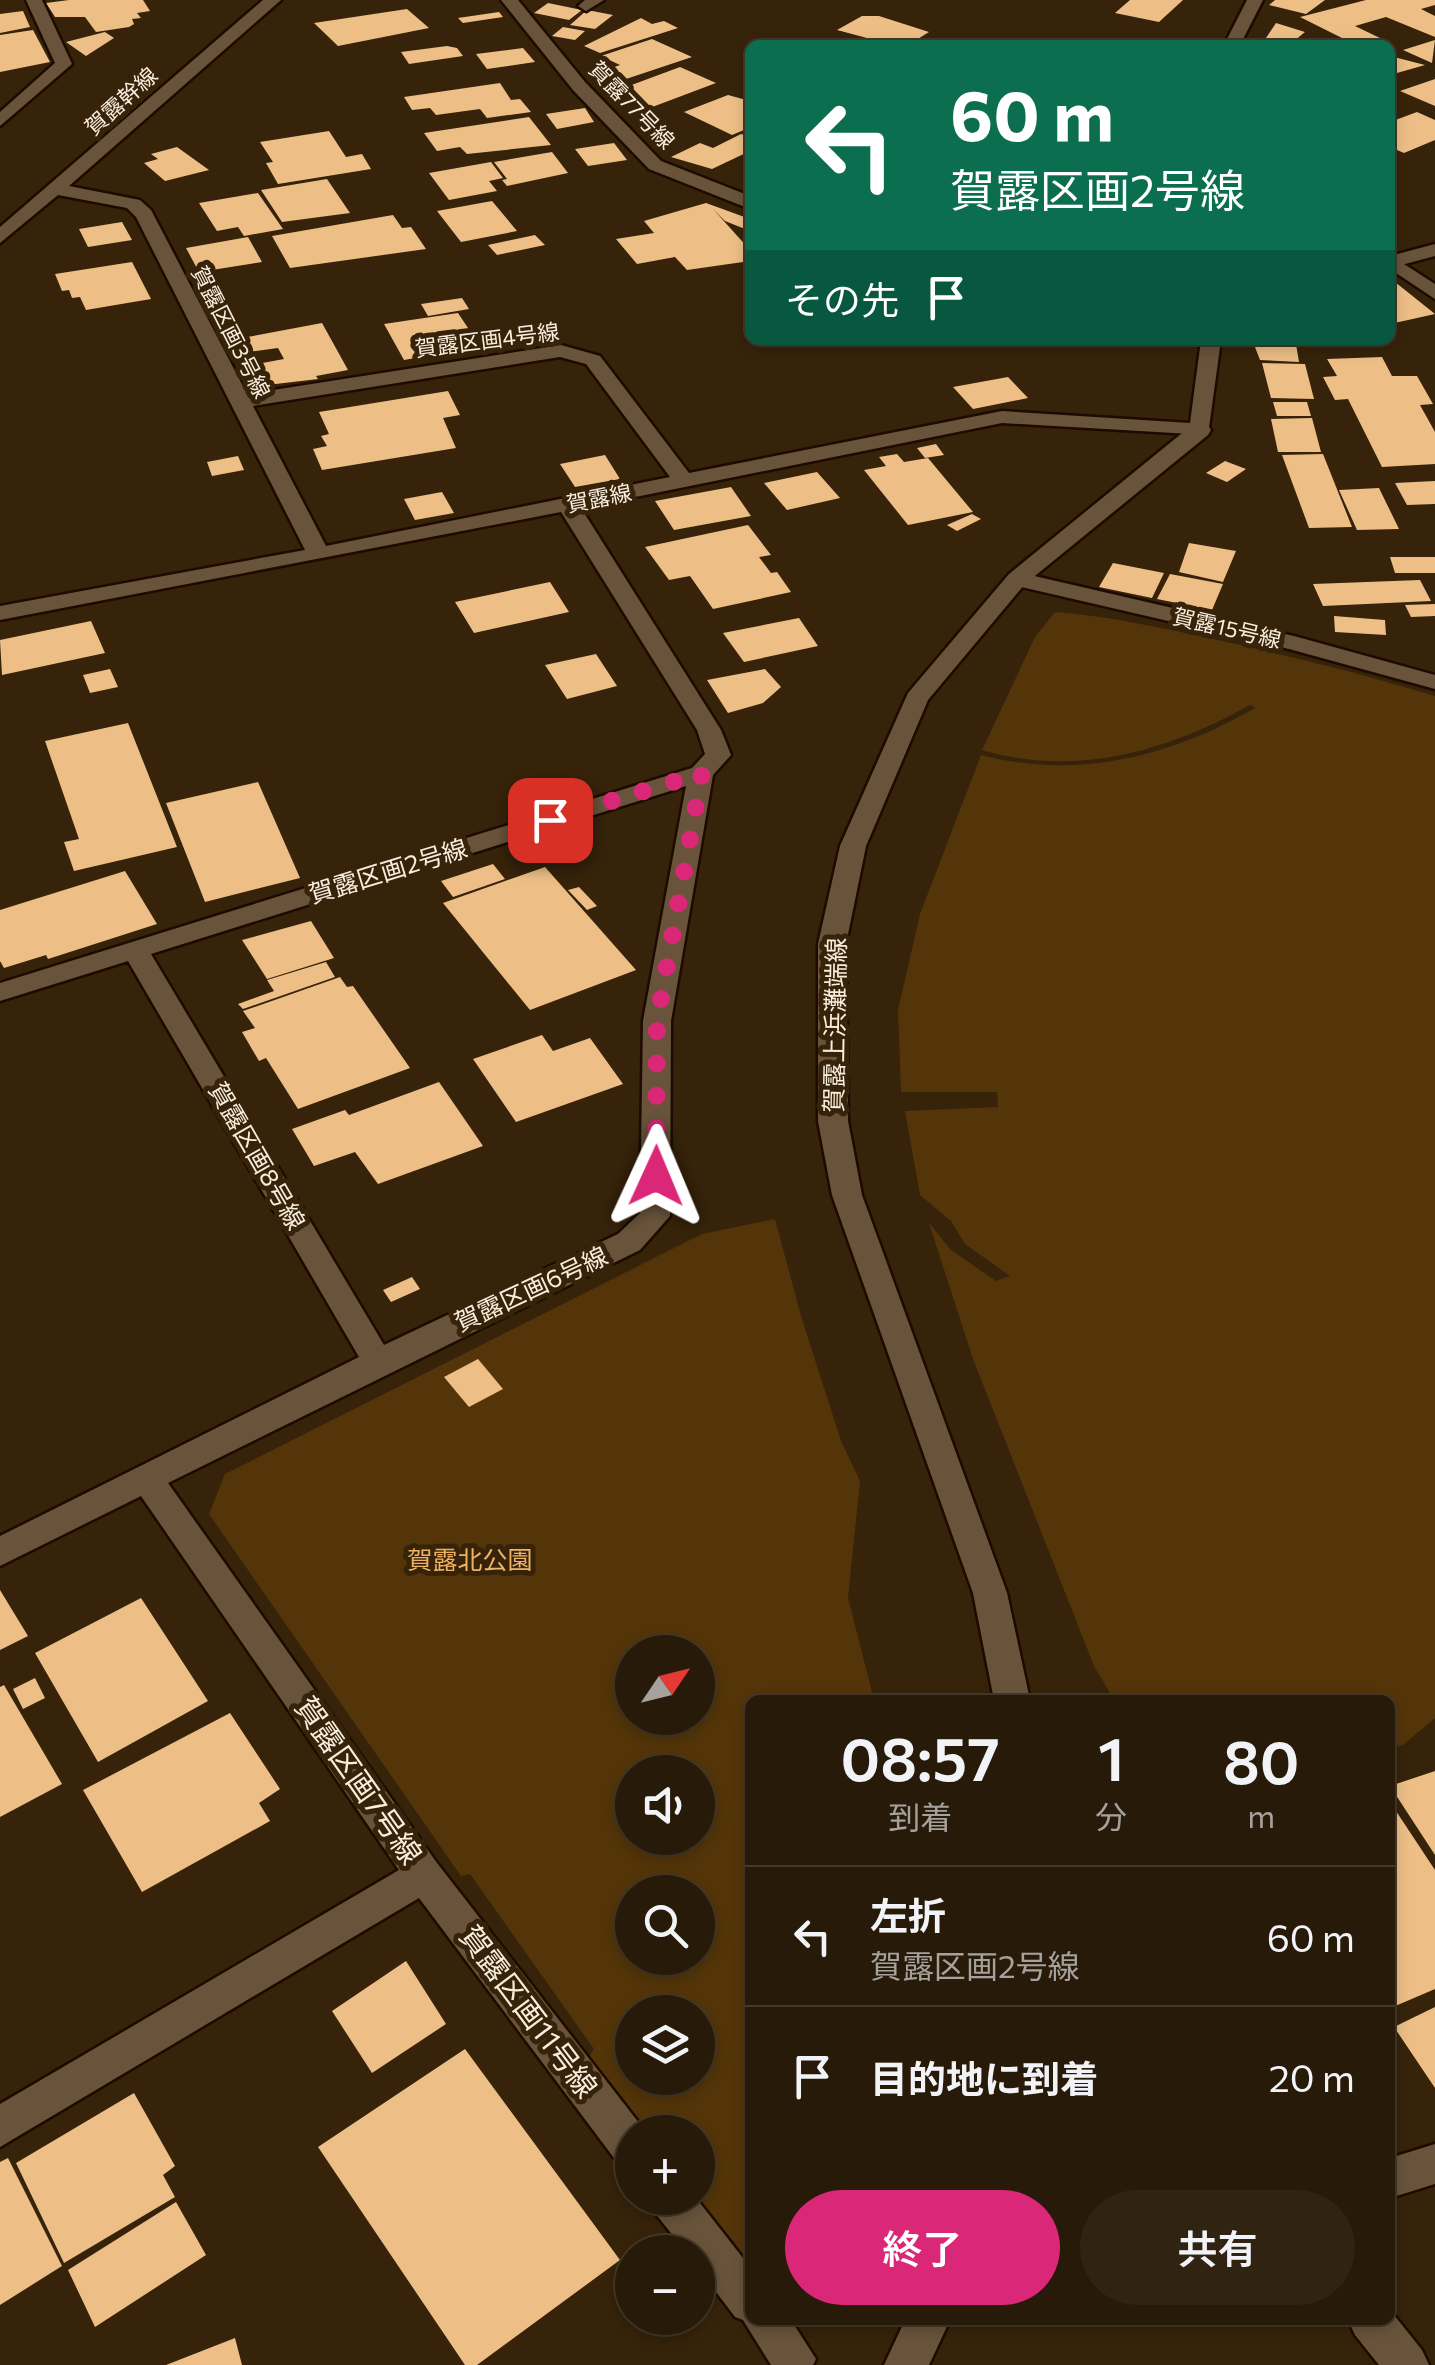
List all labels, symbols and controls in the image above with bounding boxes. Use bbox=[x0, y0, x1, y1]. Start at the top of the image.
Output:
street label: 賀露77号線 bbox=[584, 55, 681, 154]
street label: 賀露幹線 bbox=[79, 61, 162, 140]
text: 60 m bbox=[950, 70, 1114, 155]
icon: left bbox=[785, 80, 915, 210]
text: 賀露区画2号線 bbox=[950, 161, 1245, 216]
street label: 賀露区画3号線 bbox=[187, 261, 276, 402]
icon: arrive bbox=[919, 270, 974, 325]
text: その先 bbox=[785, 275, 899, 322]
street label: 賀露区画4号線 bbox=[413, 317, 561, 362]
street label: 賀露線 bbox=[564, 478, 634, 517]
street label: 賀露15号線 bbox=[1170, 602, 1284, 653]
pin bbox=[508, 778, 593, 863]
icon: arrive bbox=[523, 793, 578, 848]
street label: 賀露区画2号線 bbox=[305, 832, 470, 908]
street label: 賀露上浜灘端線 bbox=[817, 937, 851, 1113]
street label: 賀露区画8号線 bbox=[204, 1076, 312, 1235]
position arrow bbox=[604, 1124, 708, 1228]
street label: 賀露区画6号線 bbox=[449, 1240, 612, 1337]
park label: 賀露北公園 bbox=[407, 1544, 533, 1574]
north arrow bbox=[615, 1635, 715, 1735]
map controls bbox=[615, 1635, 715, 2335]
street label: 賀露区画7号線 bbox=[289, 1689, 431, 1870]
text: 08:57 bbox=[841, 1720, 1000, 1793]
text: 1 bbox=[1098, 1720, 1125, 1793]
text: 80 bbox=[1223, 1723, 1299, 1796]
button: sound bbox=[615, 1755, 715, 1855]
text: m bbox=[1247, 1795, 1275, 1835]
text: 到着 bbox=[888, 1796, 952, 1836]
text: 分 bbox=[1095, 1796, 1127, 1836]
button: search bbox=[615, 1875, 715, 1975]
text: 左折 bbox=[870, 1891, 946, 1938]
icon: left bbox=[785, 1909, 840, 1964]
text: 60 m bbox=[1267, 1913, 1355, 1960]
street label: 賀露区画11号線 bbox=[453, 1917, 607, 2104]
text: 賀露区画2号線 bbox=[870, 1945, 1080, 1985]
button: layers bbox=[615, 1995, 715, 2095]
icon: arrive bbox=[785, 2049, 840, 2104]
text: 20 m bbox=[1269, 2053, 1355, 2100]
text: 目的地に到着 bbox=[870, 2054, 1098, 2101]
button: + bbox=[615, 2115, 715, 2215]
button: 終了 bbox=[785, 2190, 1060, 2305]
button: 共有 bbox=[1080, 2190, 1355, 2305]
button: − bbox=[615, 2235, 715, 2335]

